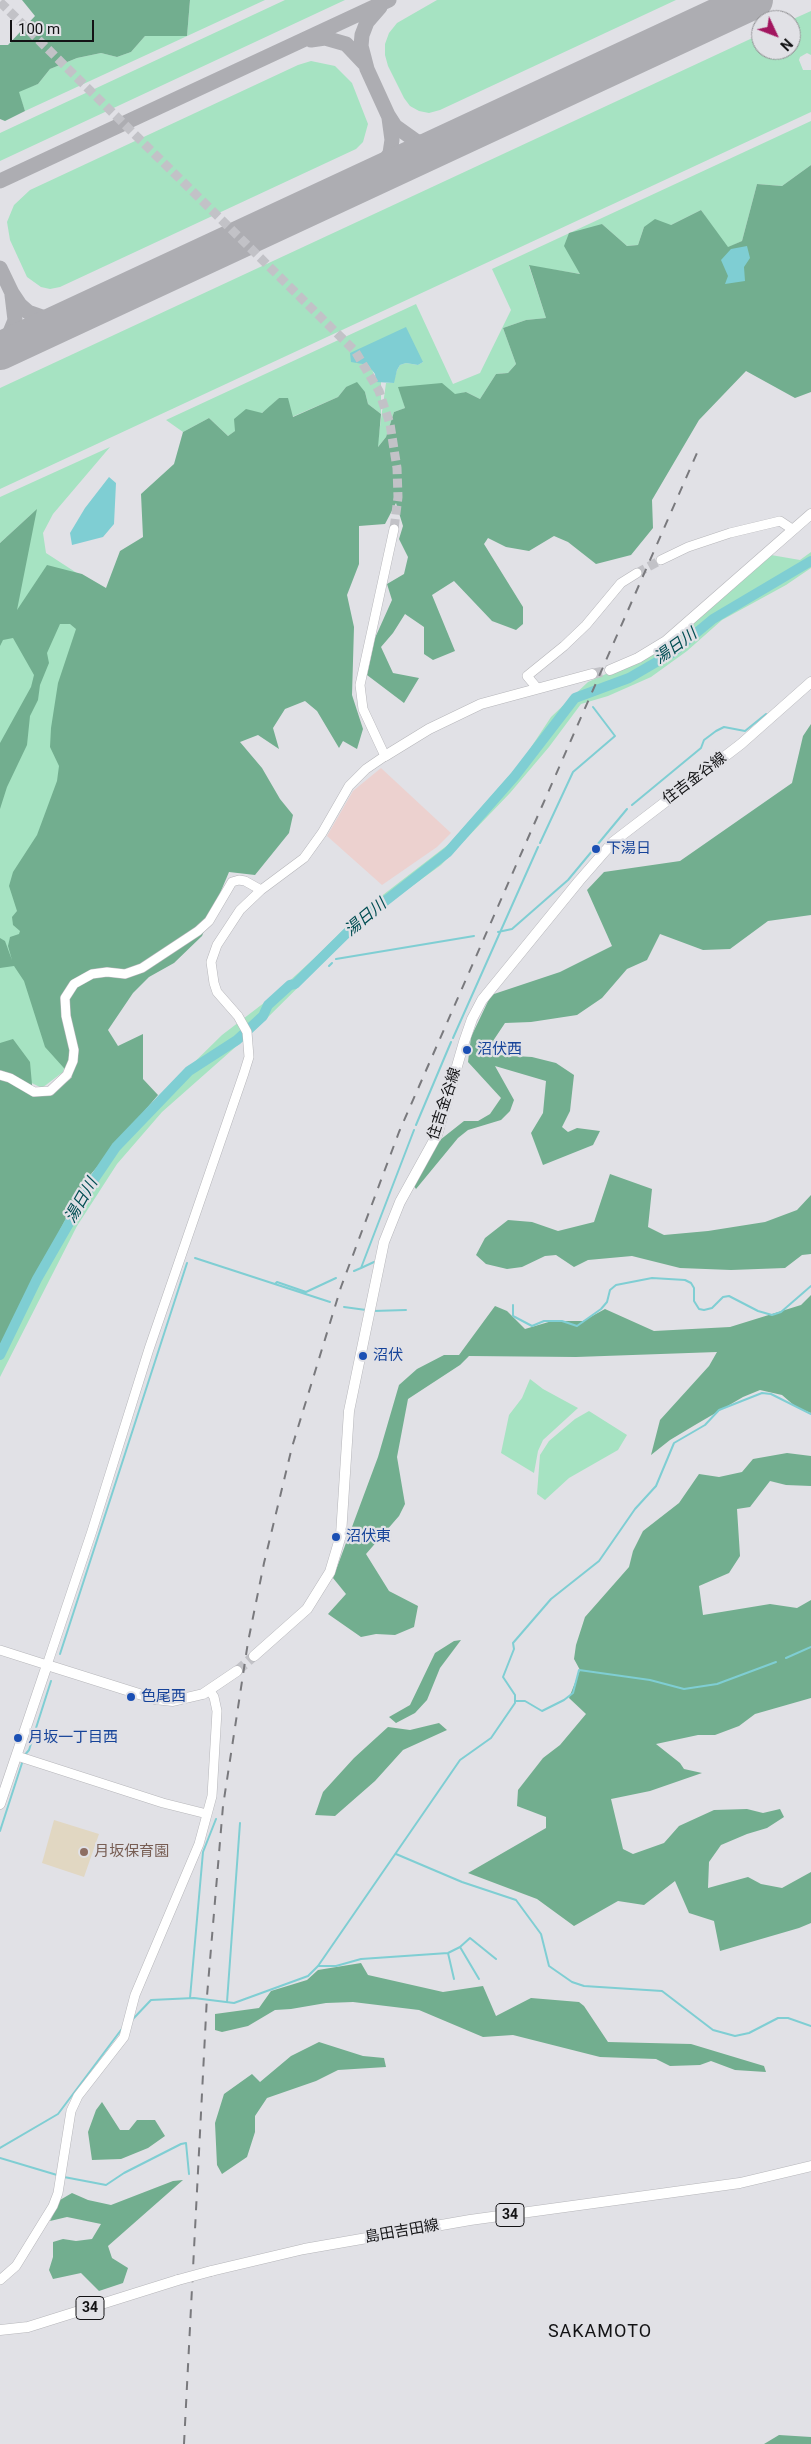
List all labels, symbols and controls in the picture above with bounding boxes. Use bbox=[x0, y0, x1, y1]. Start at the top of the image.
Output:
scale bar bbox=[12, 10, 96, 42]
north arrow bbox=[751, 10, 801, 60]
text: 100 m bbox=[18, 20, 60, 38]
text: N bbox=[777, 35, 795, 54]
water label: 湯日川 bbox=[651, 625, 701, 669]
street label: 住吉金谷線 bbox=[660, 749, 730, 809]
place label: 下湯日 bbox=[606, 840, 651, 858]
marker: 下湯日 bbox=[590, 843, 602, 855]
water label: 湯日川 bbox=[341, 895, 391, 941]
place label: 沼伏西 bbox=[477, 1041, 522, 1059]
marker: 沼伏西 bbox=[461, 1044, 473, 1056]
street label: 住吉金谷線 bbox=[425, 1066, 465, 1142]
water label: 湯日川 bbox=[62, 1175, 102, 1227]
place label: 沼伏 bbox=[373, 1347, 403, 1365]
marker: 沼伏 bbox=[357, 1350, 369, 1362]
place label: 沼伏東 bbox=[346, 1528, 391, 1546]
marker: 沼伏東 bbox=[330, 1531, 342, 1543]
place label: 色尾西 bbox=[141, 1688, 186, 1706]
marker: 色尾西 bbox=[125, 1691, 137, 1703]
place label: 月坂一丁目西 bbox=[28, 1729, 118, 1747]
marker: 月坂一丁目西 bbox=[12, 1732, 24, 1744]
place label: 月坂保育園 bbox=[94, 1843, 169, 1861]
marker: 月坂保育園 bbox=[78, 1846, 90, 1858]
road number: 34 bbox=[496, 2204, 524, 2226]
street label: 島田吉田線 bbox=[364, 2217, 440, 2247]
road number: 34 bbox=[76, 2296, 104, 2320]
district label: SAKAMOTO bbox=[547, 2321, 653, 2343]

